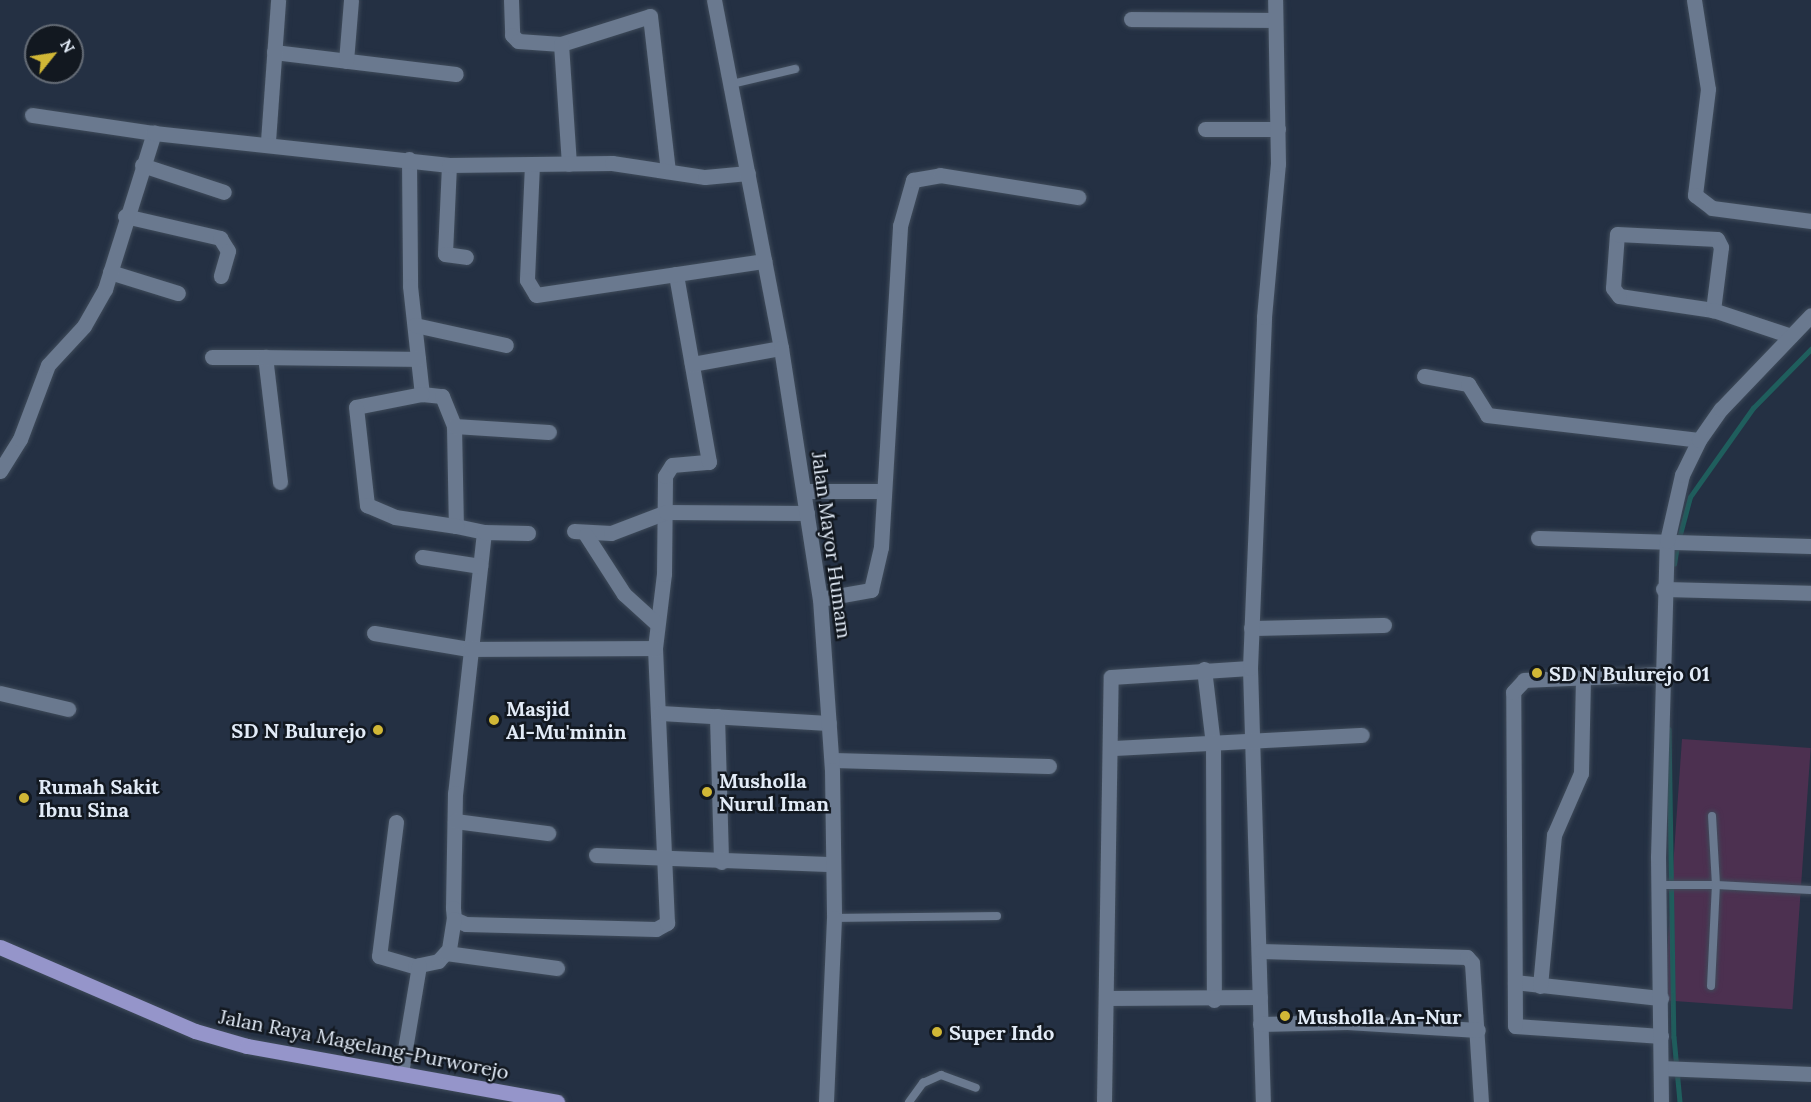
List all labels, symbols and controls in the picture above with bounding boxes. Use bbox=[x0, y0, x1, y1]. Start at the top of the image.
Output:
north arrow bbox=[24, 24, 84, 84]
text: N bbox=[56, 36, 80, 56]
street label: Jalan Mayor Humam bbox=[807, 450, 857, 640]
place label: SD N Bulurejo 01 bbox=[1549, 661, 1710, 685]
marker: SD N Bulurejo 01 bbox=[1530, 666, 1544, 680]
place label: Masjid Al-Mu'minin bbox=[506, 696, 626, 743]
marker: Masjid Al-Mu'minin bbox=[487, 713, 501, 727]
place label: SD N Bulurejo bbox=[231, 718, 366, 742]
marker: SD N Bulurejo bbox=[371, 723, 385, 737]
place label: Musholla Nurul Iman bbox=[719, 768, 829, 815]
place label: Rumah Sakit Ibnu Sina bbox=[38, 774, 160, 821]
marker: Musholla Nurul Iman bbox=[700, 785, 714, 799]
marker: Rumah Sakit Ibnu Sina bbox=[15, 789, 33, 807]
street label: Jalan Raya Magelang-Purworejo bbox=[217, 1004, 511, 1084]
place label: Musholla An-Nur bbox=[1297, 1004, 1462, 1028]
marker: Musholla An-Nur bbox=[1278, 1009, 1292, 1023]
place label: Super Indo bbox=[949, 1020, 1054, 1044]
marker: Super Indo bbox=[930, 1025, 944, 1039]

